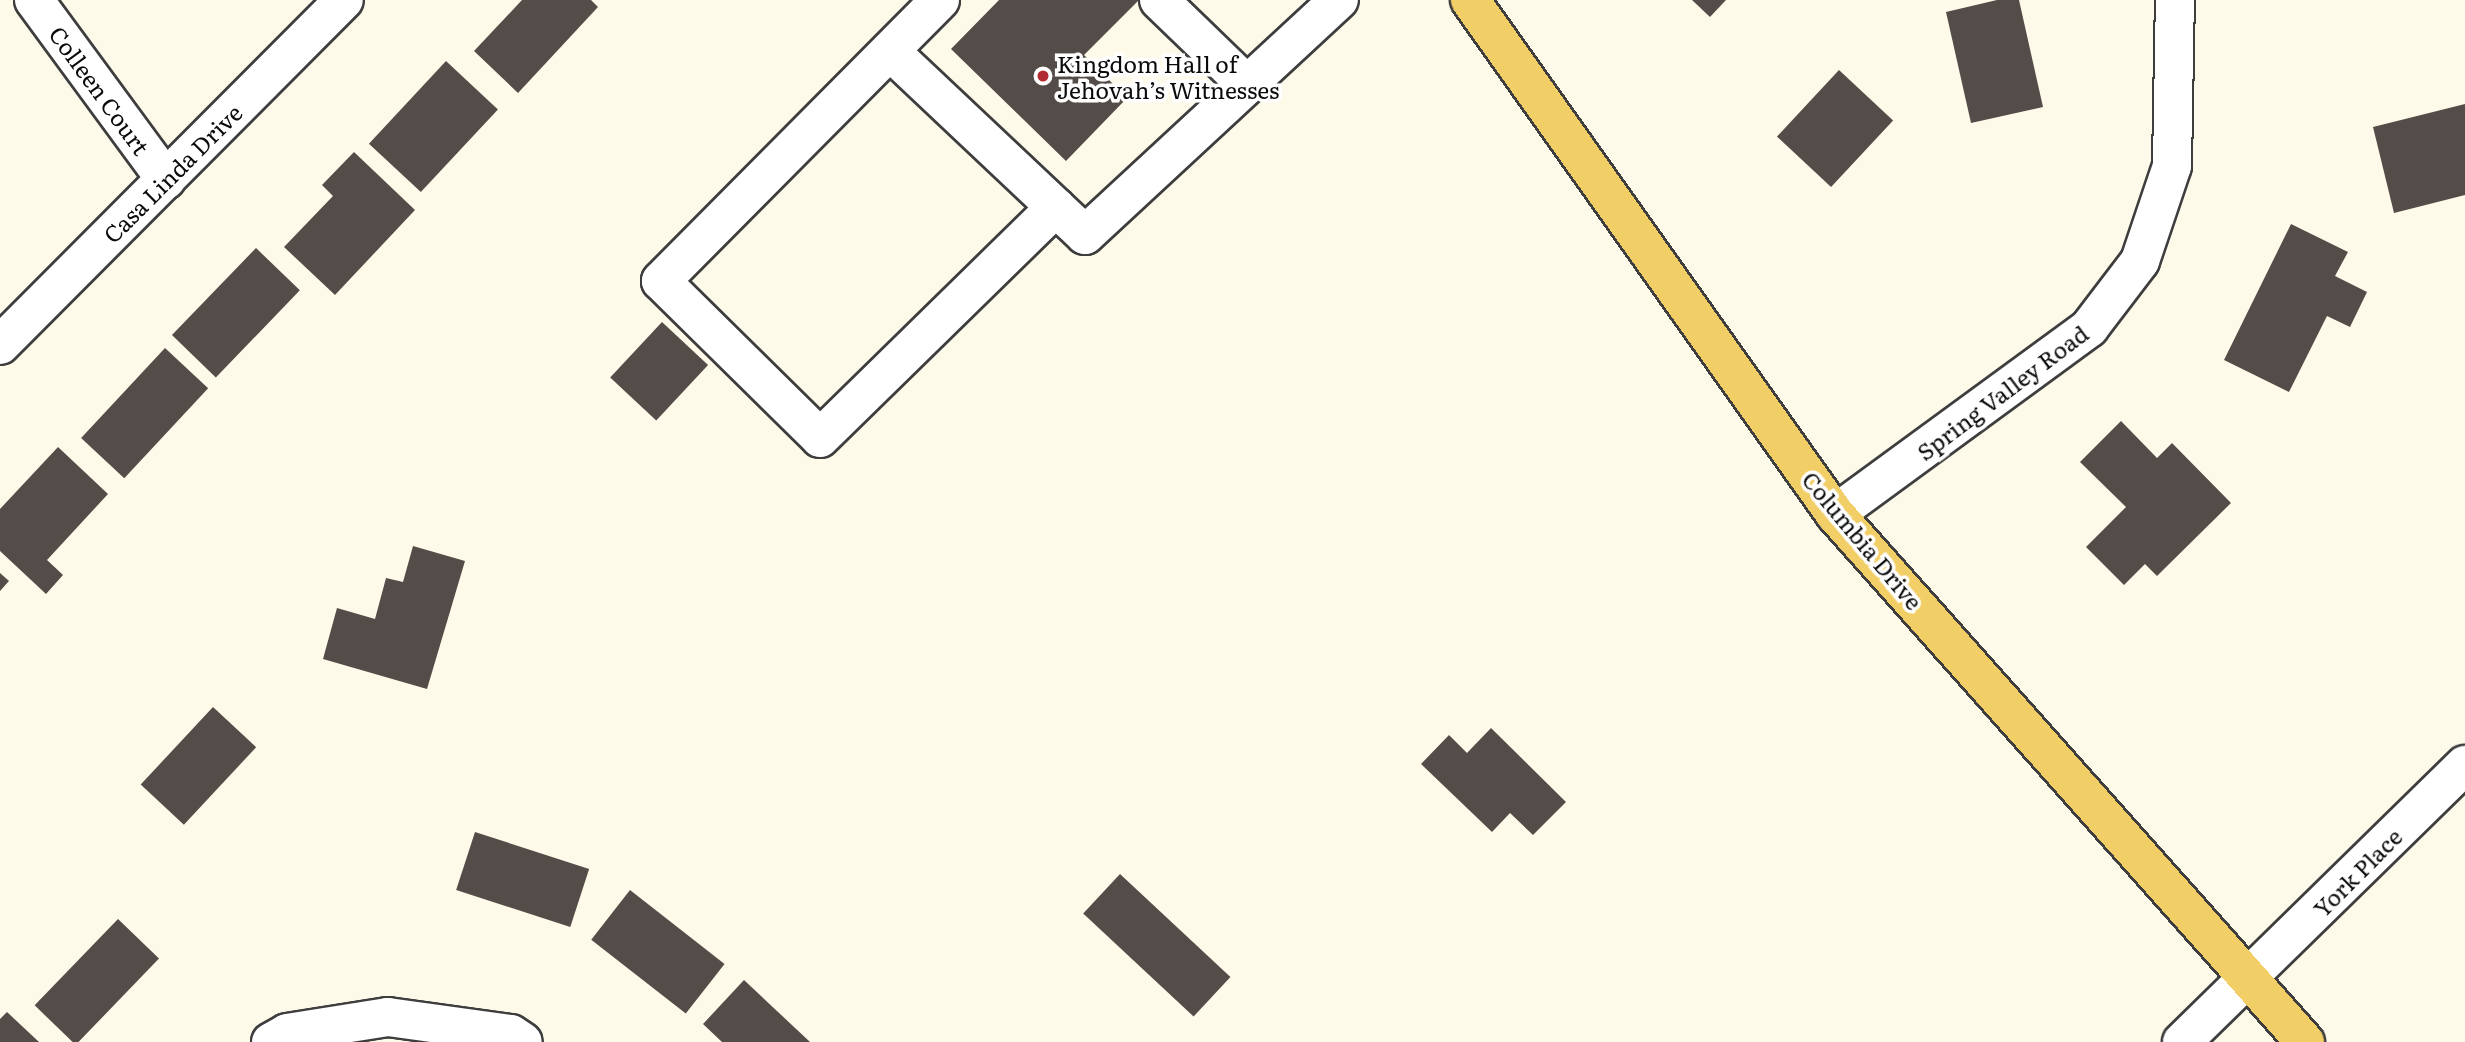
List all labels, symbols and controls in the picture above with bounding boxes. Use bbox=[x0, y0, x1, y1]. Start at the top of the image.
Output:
street label: Colleen Court bbox=[44, 20, 156, 160]
place label: Kingdom Hall of Jehovah’s Witnesses bbox=[1057, 49, 1279, 103]
marker: Kingdom Hall of Jehovah’s Witnesses bbox=[1035, 68, 1051, 84]
street label: Casa Linda Drive bbox=[97, 98, 247, 248]
street label: Spring Valley Road bbox=[1911, 319, 2093, 465]
street label: Columbia Drive bbox=[1797, 465, 1929, 615]
street label: York Place bbox=[2307, 822, 2407, 922]

